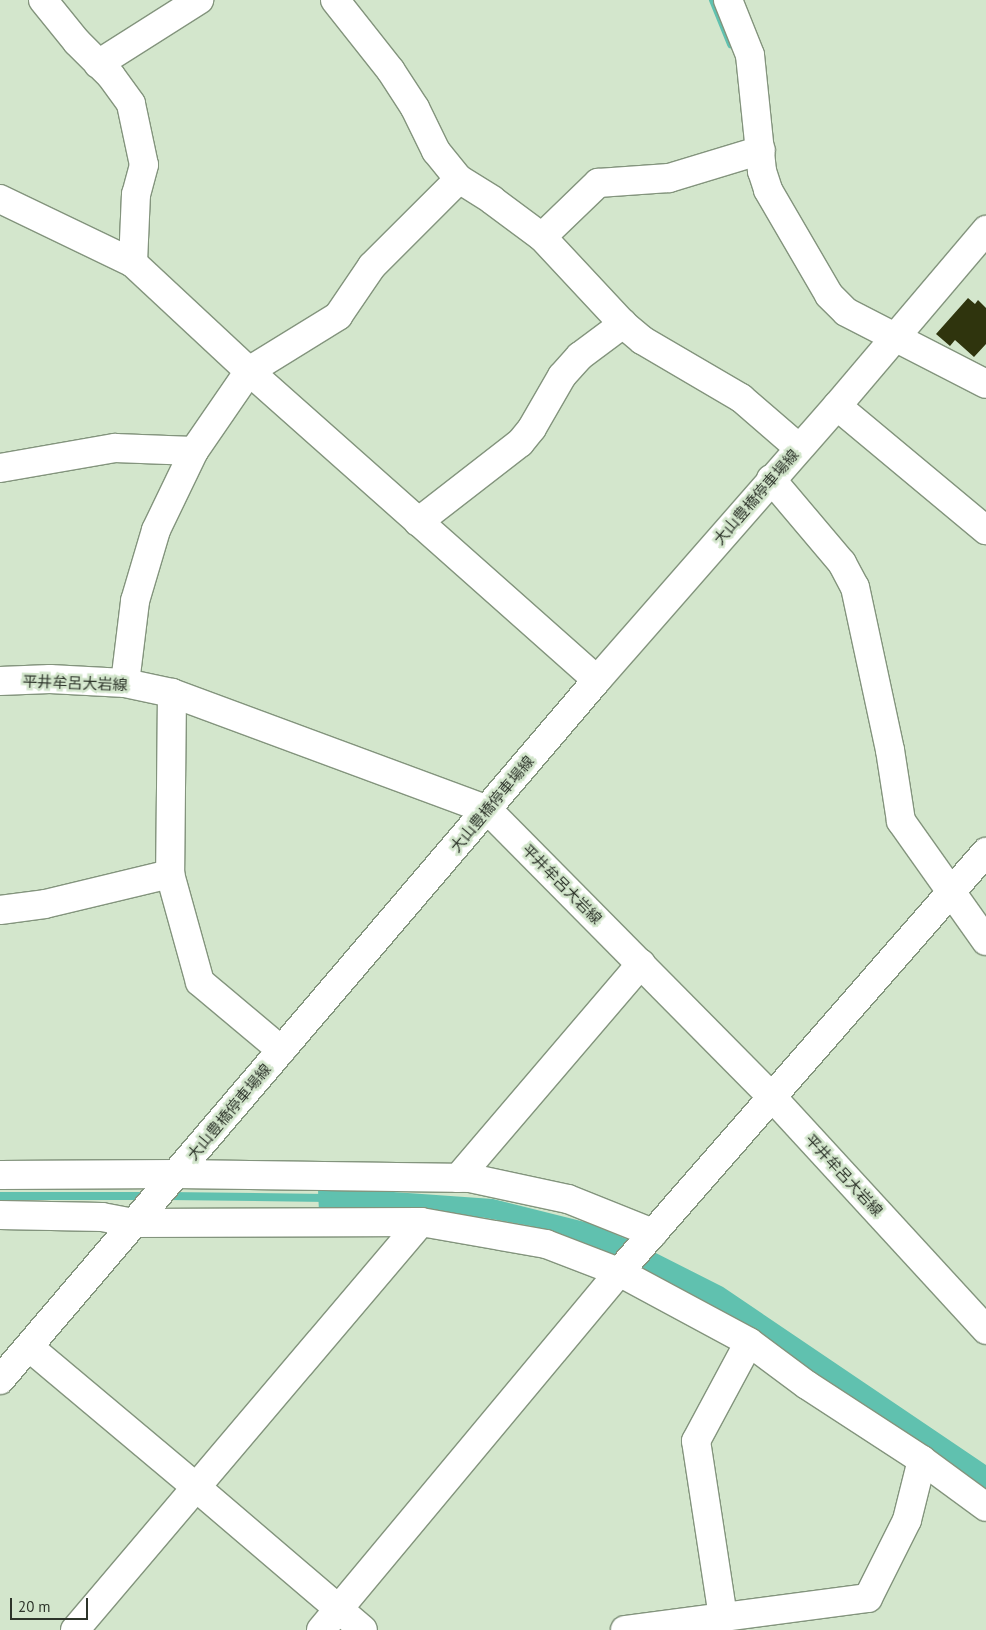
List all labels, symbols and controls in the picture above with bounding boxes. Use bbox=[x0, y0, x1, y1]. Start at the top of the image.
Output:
street label: 大山豊橋停車場線 bbox=[710, 446, 802, 548]
street label: 平井牟呂大岩線 bbox=[22, 672, 128, 694]
street label: 大山豊橋停車場線 bbox=[447, 752, 537, 856]
street label: 平井牟呂大岩線 bbox=[519, 841, 605, 927]
street label: 大山豊橋停車場線 bbox=[184, 1060, 274, 1164]
street label: 平井牟呂大岩線 bbox=[802, 1130, 886, 1220]
scale bar bbox=[12, 1588, 90, 1620]
text: 20 m bbox=[18, 1597, 51, 1616]

